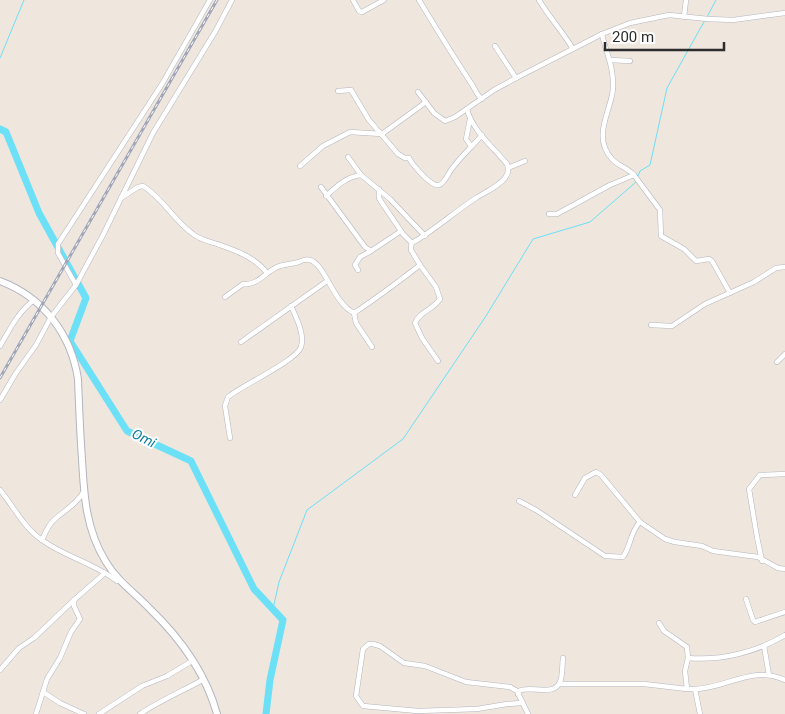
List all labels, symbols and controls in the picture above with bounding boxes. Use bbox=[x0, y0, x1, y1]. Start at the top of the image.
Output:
scale bar bbox=[605, 20, 724, 52]
text: 200 m bbox=[612, 28, 654, 46]
water label: Omi bbox=[129, 425, 159, 451]

